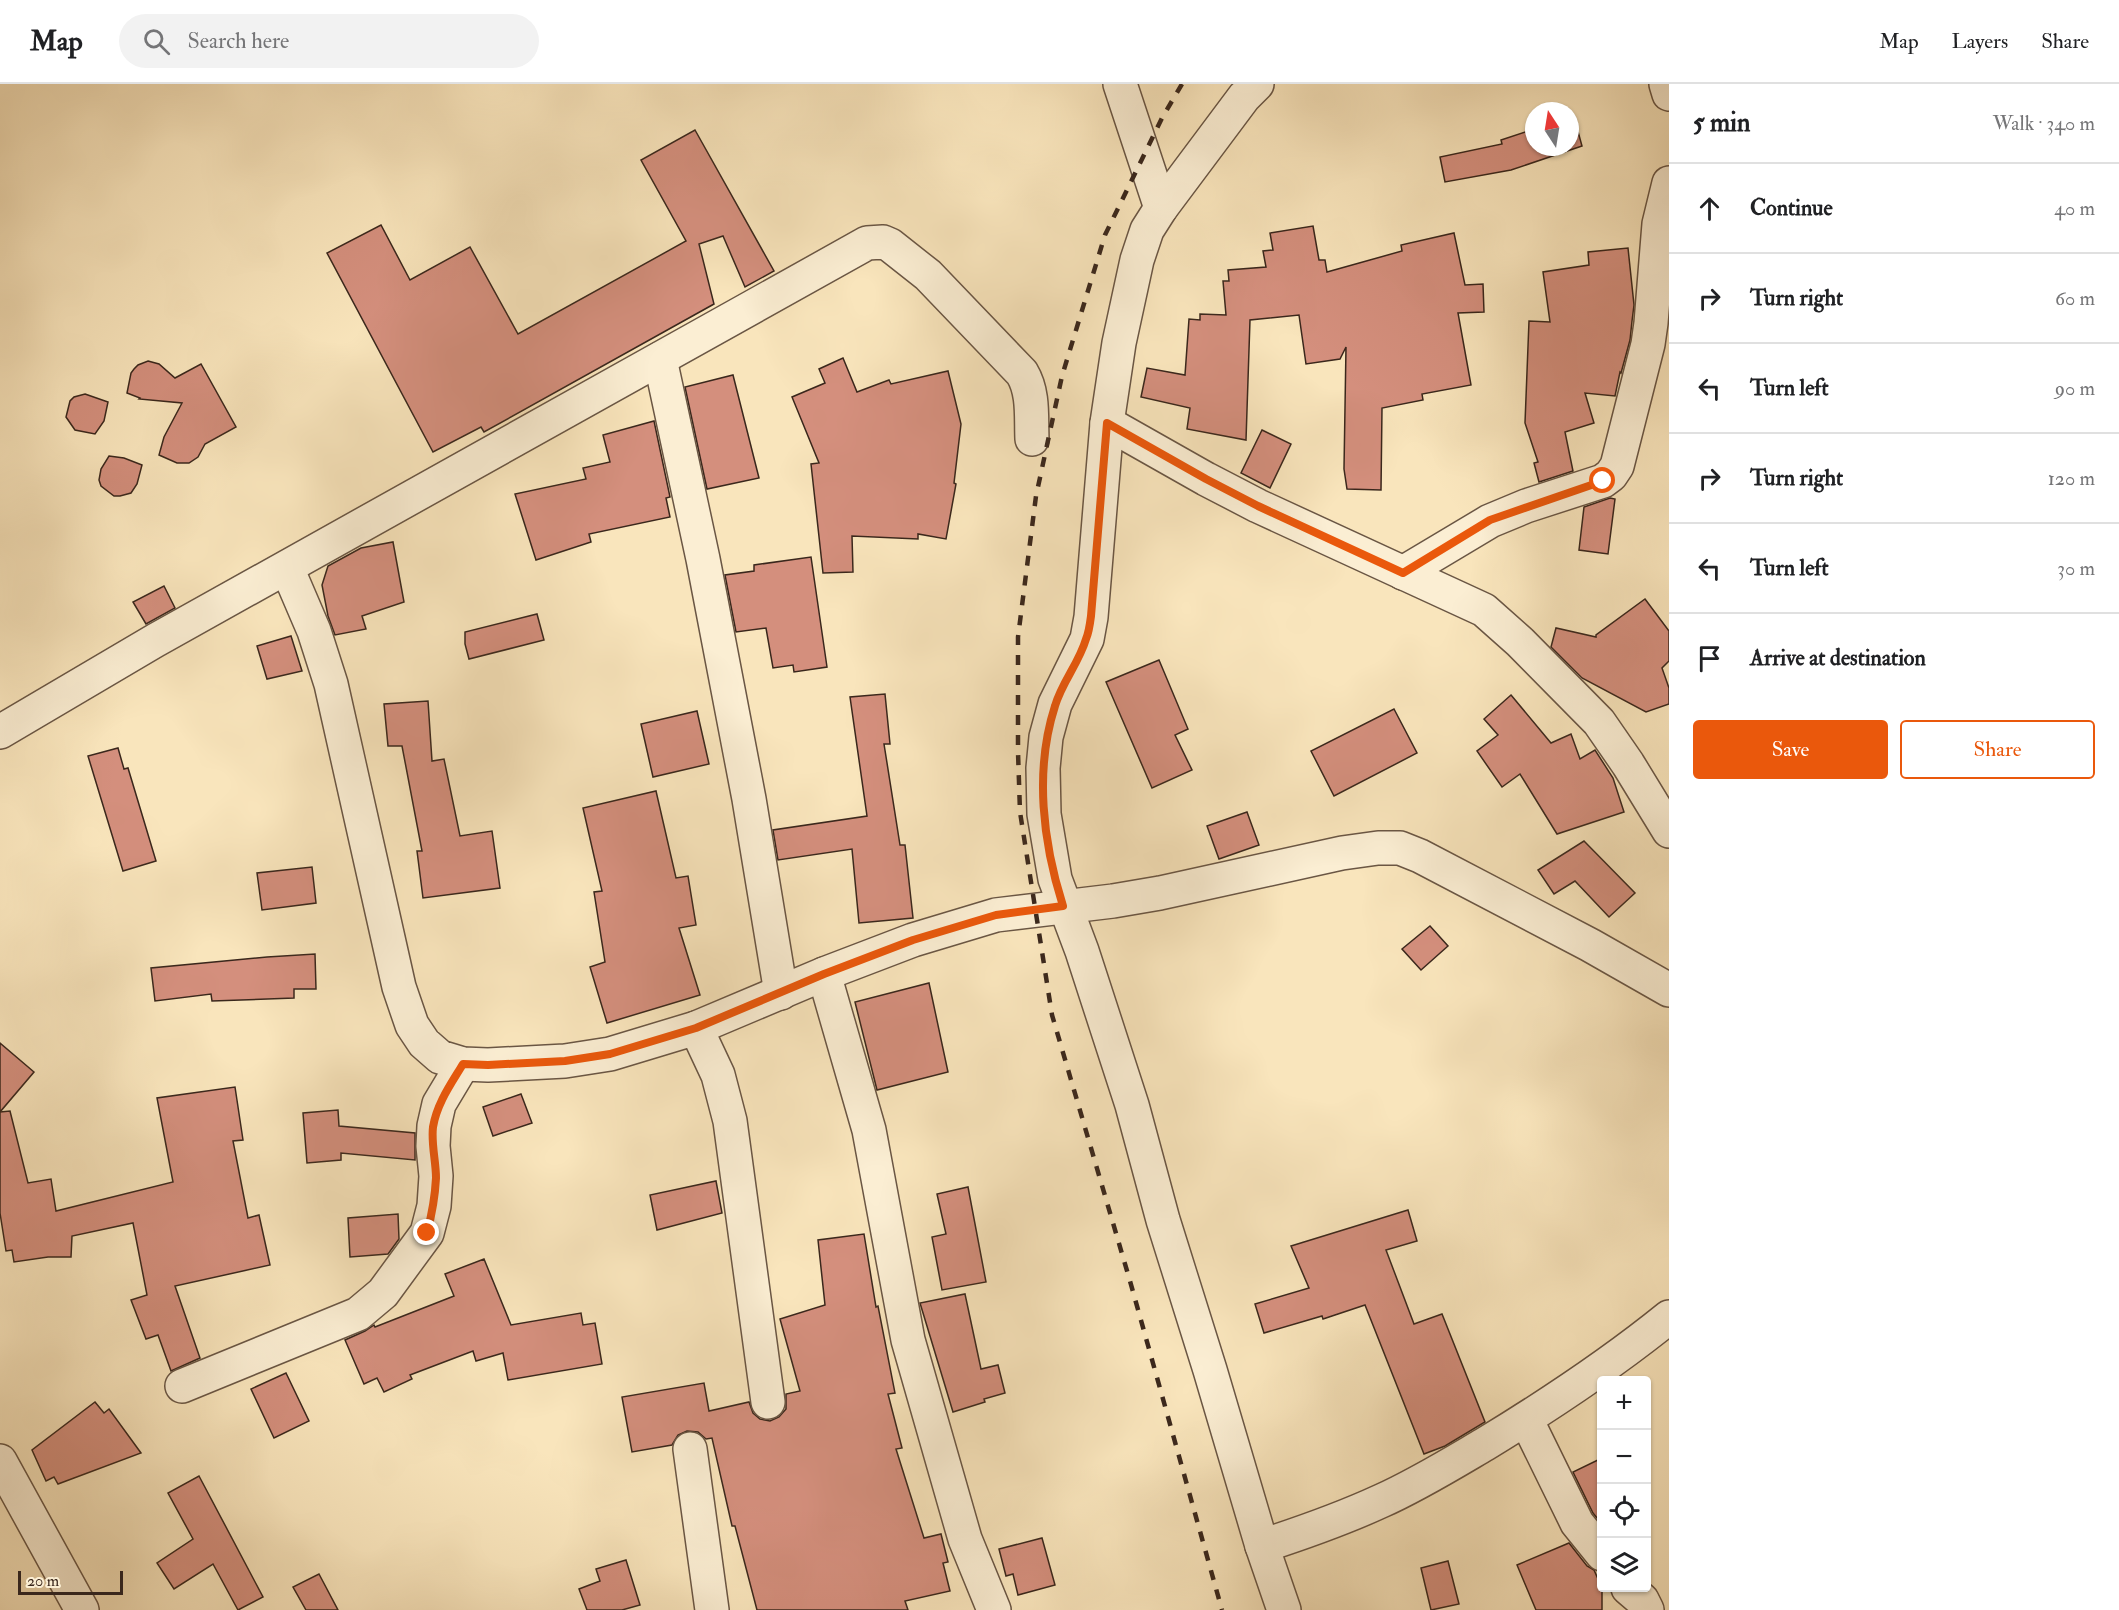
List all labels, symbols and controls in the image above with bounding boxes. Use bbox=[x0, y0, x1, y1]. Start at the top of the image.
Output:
search box bbox=[119, 14, 539, 68]
text: Map bbox=[30, 24, 83, 59]
icon: search bbox=[140, 25, 173, 58]
text: Search here bbox=[188, 27, 289, 55]
text: Map bbox=[1879, 28, 1919, 55]
text: Layers bbox=[1952, 28, 2008, 55]
text: Share bbox=[2041, 28, 2089, 55]
north arrow bbox=[1525, 102, 1579, 156]
text: 5 min bbox=[1693, 107, 1750, 139]
text: Walk · 340 m bbox=[1993, 111, 2095, 136]
icon: ahead bbox=[1693, 192, 1726, 225]
text: Continue bbox=[1750, 194, 1833, 222]
text: 40 m bbox=[2054, 196, 2095, 221]
icon: right bbox=[1693, 282, 1726, 315]
text: Turn right bbox=[1750, 284, 1843, 312]
text: 60 m bbox=[2055, 286, 2095, 311]
icon: left bbox=[1693, 372, 1726, 405]
text: Turn left bbox=[1750, 374, 1829, 402]
text: 90 m bbox=[2055, 376, 2095, 401]
icon: right bbox=[1693, 462, 1726, 495]
text: Turn right bbox=[1750, 464, 1843, 492]
text: 120 m bbox=[2048, 466, 2095, 491]
route start bbox=[1589, 467, 1615, 493]
icon: left bbox=[1693, 552, 1726, 585]
text: Turn left bbox=[1750, 554, 1829, 582]
text: 30 m bbox=[2057, 556, 2095, 581]
icon: arrive bbox=[1693, 642, 1726, 675]
text: Arrive at destination bbox=[1750, 644, 1926, 672]
button: Save bbox=[1693, 720, 1888, 779]
button: Share bbox=[1900, 720, 2095, 779]
route end bbox=[413, 1219, 439, 1245]
map controls bbox=[1597, 1376, 1651, 1592]
button: + bbox=[1597, 1376, 1651, 1430]
button: − bbox=[1597, 1430, 1651, 1484]
button: locate bbox=[1597, 1484, 1651, 1538]
button: layers bbox=[1597, 1538, 1651, 1592]
scale bar bbox=[18, 1568, 123, 1596]
text: 20 m bbox=[27, 1571, 59, 1591]

